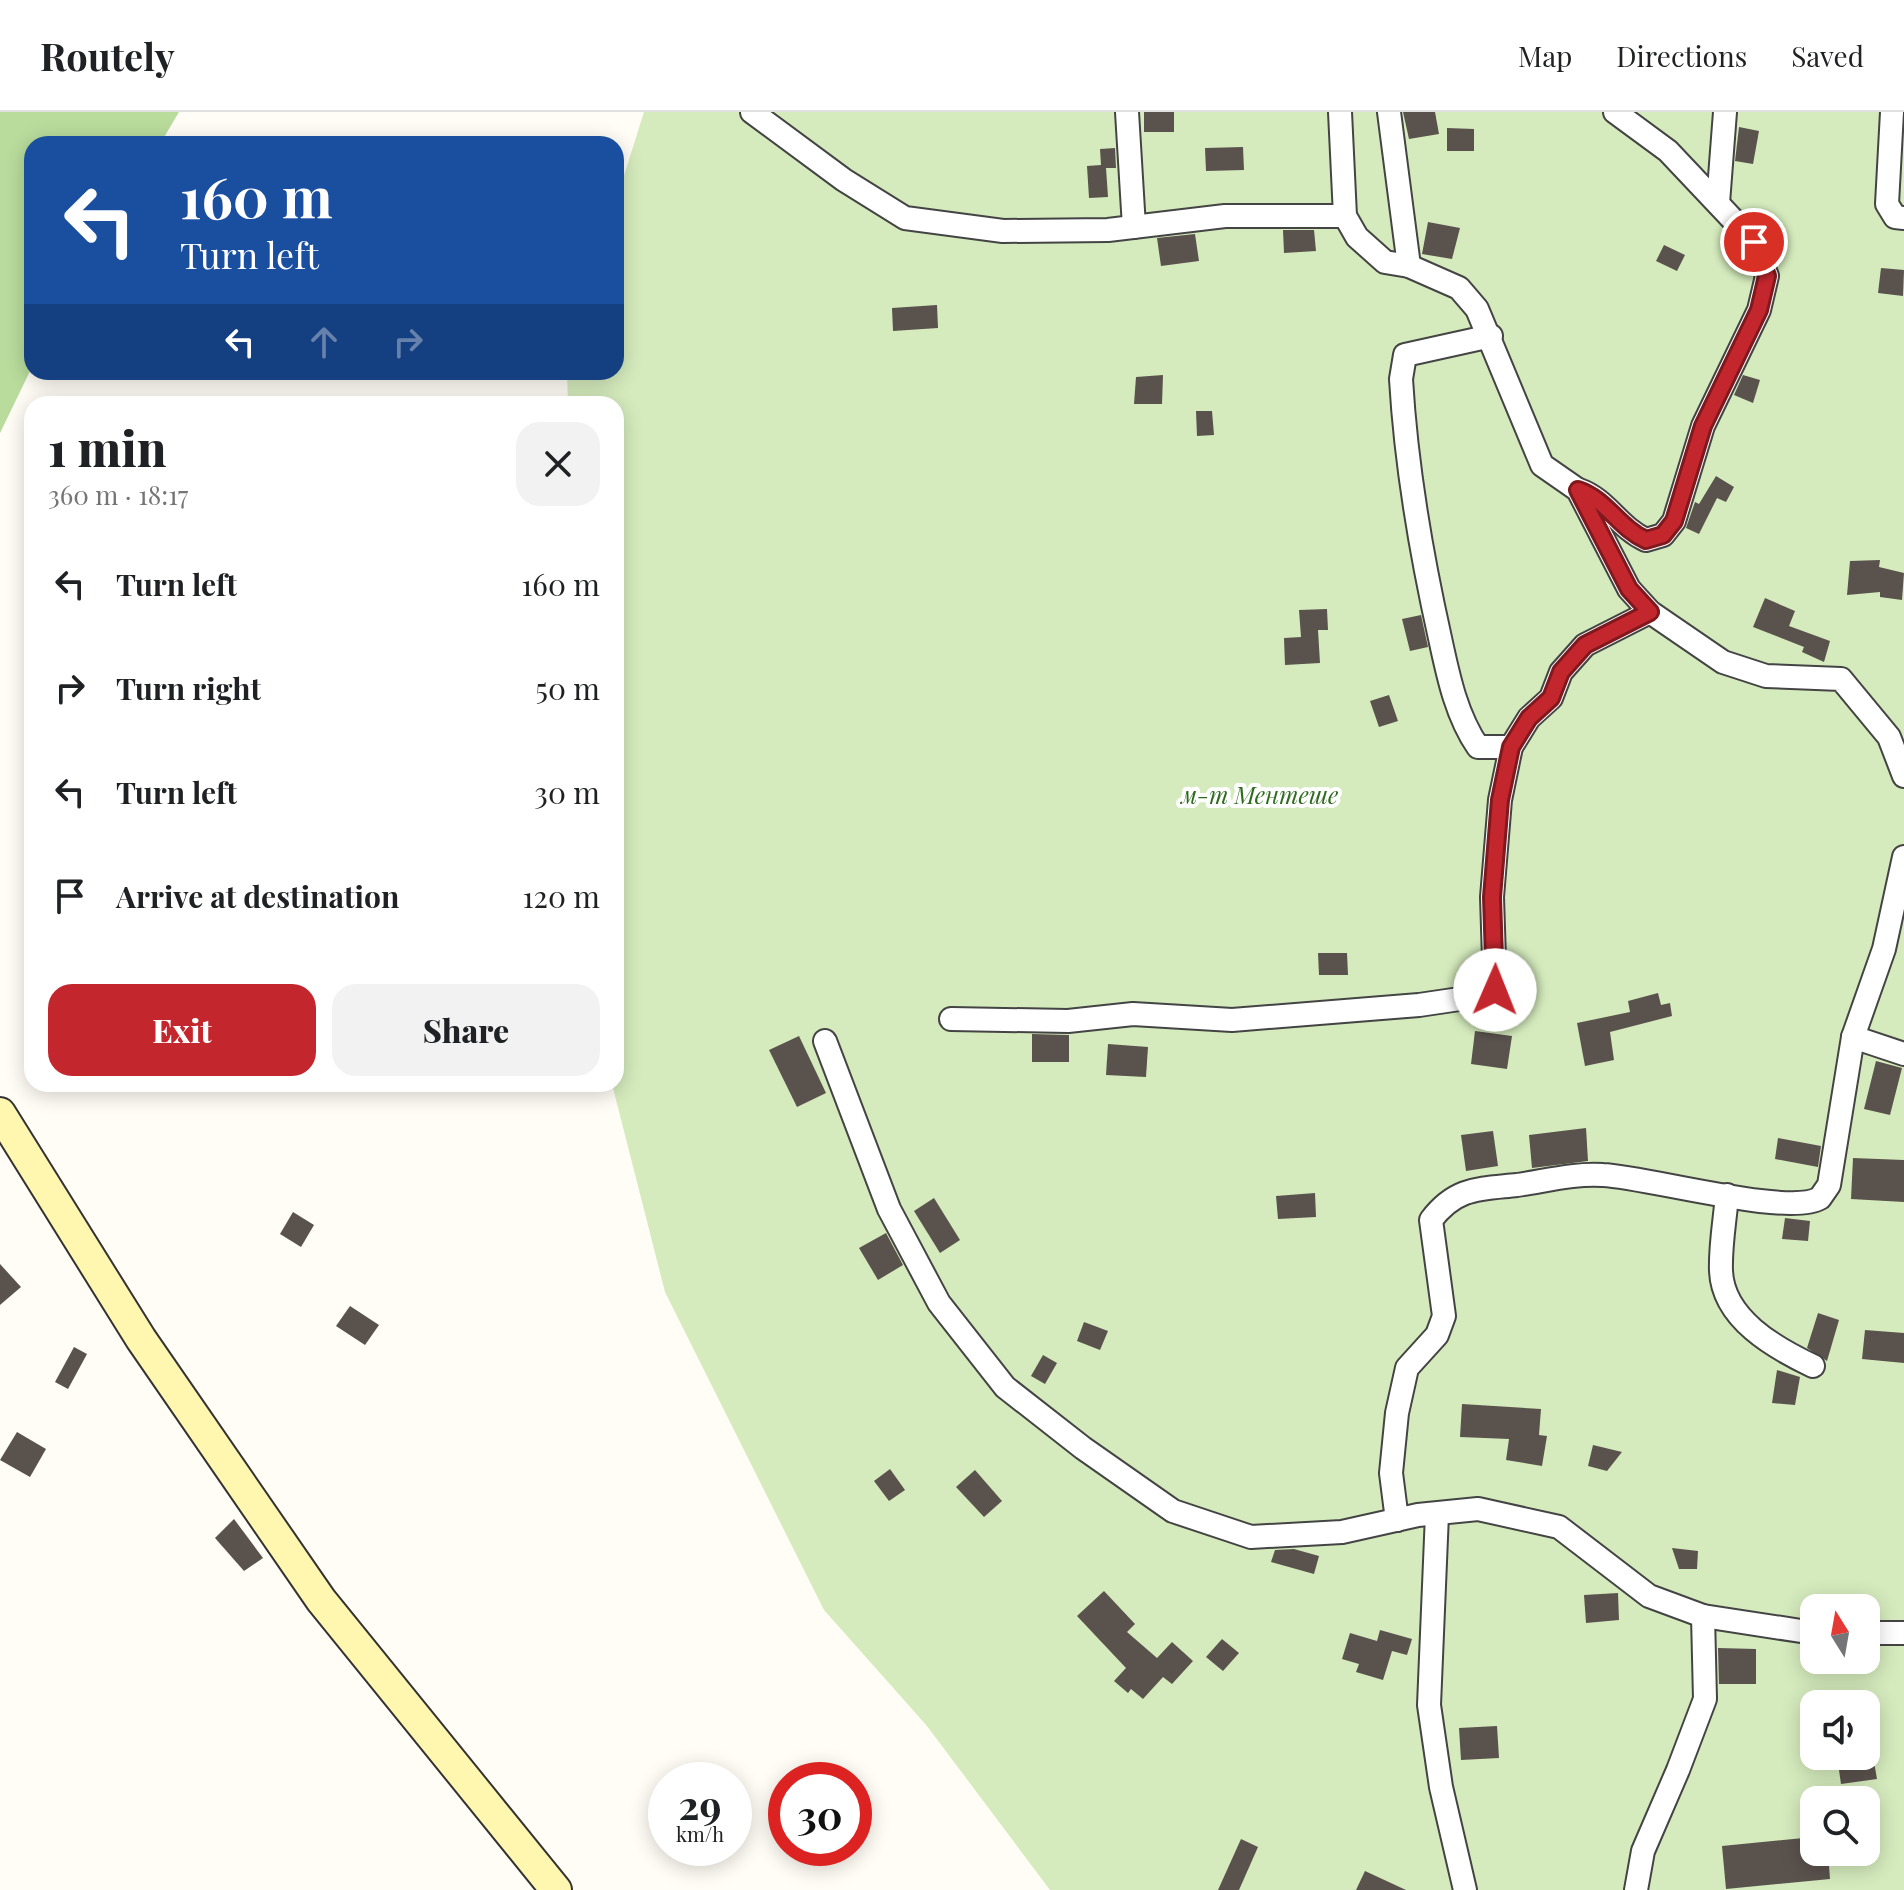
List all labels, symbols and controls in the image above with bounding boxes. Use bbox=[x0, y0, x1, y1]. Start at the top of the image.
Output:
text: Routely bbox=[40, 30, 175, 81]
text: Map bbox=[1518, 37, 1572, 74]
text: Directions bbox=[1616, 37, 1747, 74]
text: Saved bbox=[1791, 37, 1864, 74]
text: 160 m bbox=[180, 158, 333, 233]
icon: left bbox=[48, 168, 152, 272]
pin bbox=[1720, 208, 1788, 276]
icon: arrive bbox=[1732, 220, 1776, 264]
text: Turn left bbox=[180, 230, 319, 278]
icon: left bbox=[218, 320, 262, 364]
icon: ahead bbox=[302, 320, 346, 364]
icon: right bbox=[386, 320, 430, 364]
text: 1 min bbox=[48, 415, 166, 479]
button: close bbox=[516, 422, 600, 506]
text: 360 m · 18:17 bbox=[48, 477, 188, 512]
icon: left bbox=[48, 562, 92, 606]
text: Turn left bbox=[116, 564, 237, 604]
text: 160 m bbox=[521, 564, 600, 604]
icon: right bbox=[48, 666, 92, 710]
text: Turn right bbox=[116, 668, 261, 708]
text: 50 m bbox=[535, 668, 600, 708]
icon: left bbox=[48, 770, 92, 814]
text: Turn left bbox=[116, 772, 237, 812]
text: 30 m bbox=[534, 772, 600, 812]
park label: м-т Ментeше bbox=[1180, 778, 1338, 810]
icon: arrive bbox=[48, 874, 92, 918]
text: Arrive at destination bbox=[116, 876, 399, 916]
text: 120 m bbox=[522, 876, 600, 916]
position arrow bbox=[1453, 948, 1537, 1032]
button: Exit bbox=[48, 984, 316, 1076]
button: Share bbox=[332, 984, 600, 1076]
north arrow bbox=[1800, 1594, 1880, 1674]
map controls bbox=[1800, 1594, 1880, 1866]
button: sound bbox=[1800, 1690, 1880, 1770]
speed limit sign: 30 bbox=[768, 1762, 872, 1866]
text: 29 bbox=[678, 1777, 722, 1830]
button: search bbox=[1800, 1786, 1880, 1866]
text: km/h bbox=[676, 1820, 724, 1847]

